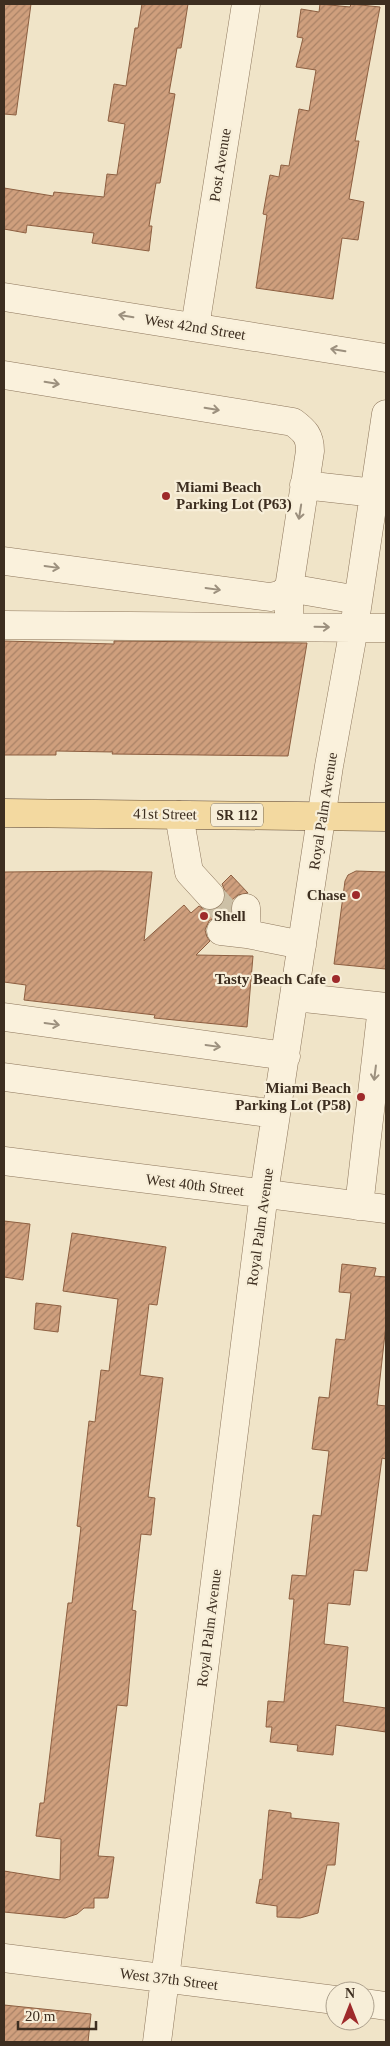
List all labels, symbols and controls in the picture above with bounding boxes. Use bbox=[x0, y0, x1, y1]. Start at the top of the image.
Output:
street label: Post Avenue bbox=[206, 127, 234, 203]
one-way arrow bbox=[118, 311, 134, 321]
street label: West 42nd Street bbox=[143, 311, 247, 343]
one-way arrow bbox=[330, 344, 346, 354]
one-way arrow bbox=[44, 379, 60, 389]
one-way arrow bbox=[204, 405, 220, 415]
place label: Miami Beach Parking Lot (P63) bbox=[176, 479, 292, 513]
marker: Miami Beach Parking Lot (P63) bbox=[160, 490, 172, 502]
one-way arrow bbox=[295, 503, 305, 519]
one-way arrow bbox=[44, 563, 60, 573]
one-way arrow bbox=[205, 584, 221, 594]
one-way arrow bbox=[313, 622, 329, 632]
street label: Royal Palm Avenue bbox=[306, 751, 340, 871]
road number: SR 112 bbox=[211, 804, 263, 826]
street label: 41st Street bbox=[133, 805, 198, 823]
place label: Chase bbox=[307, 887, 346, 903]
marker: Chase bbox=[350, 889, 362, 901]
place label: Shell bbox=[214, 908, 246, 924]
marker: Shell bbox=[198, 910, 210, 922]
place label: Tasty Beach Cafe bbox=[215, 971, 326, 987]
marker: Tasty Beach Cafe bbox=[330, 973, 342, 985]
one-way arrow bbox=[44, 1019, 60, 1029]
one-way arrow bbox=[205, 1041, 221, 1051]
one-way arrow bbox=[370, 1064, 380, 1080]
place label: Miami Beach Parking Lot (P58) bbox=[235, 1080, 352, 1114]
marker: Miami Beach Parking Lot (P58) bbox=[355, 1091, 367, 1103]
street label: Royal Palm Avenue bbox=[244, 1167, 276, 1287]
street label: West 40th Street bbox=[145, 1171, 246, 1199]
street label: Royal Palm Avenue bbox=[194, 1568, 224, 1688]
street label: West 37th Street bbox=[119, 1965, 220, 1993]
north arrow bbox=[325, 1981, 375, 2031]
text: N bbox=[345, 1986, 355, 2001]
scale bar bbox=[18, 1998, 95, 2030]
text: 20 m bbox=[25, 2008, 56, 2024]

